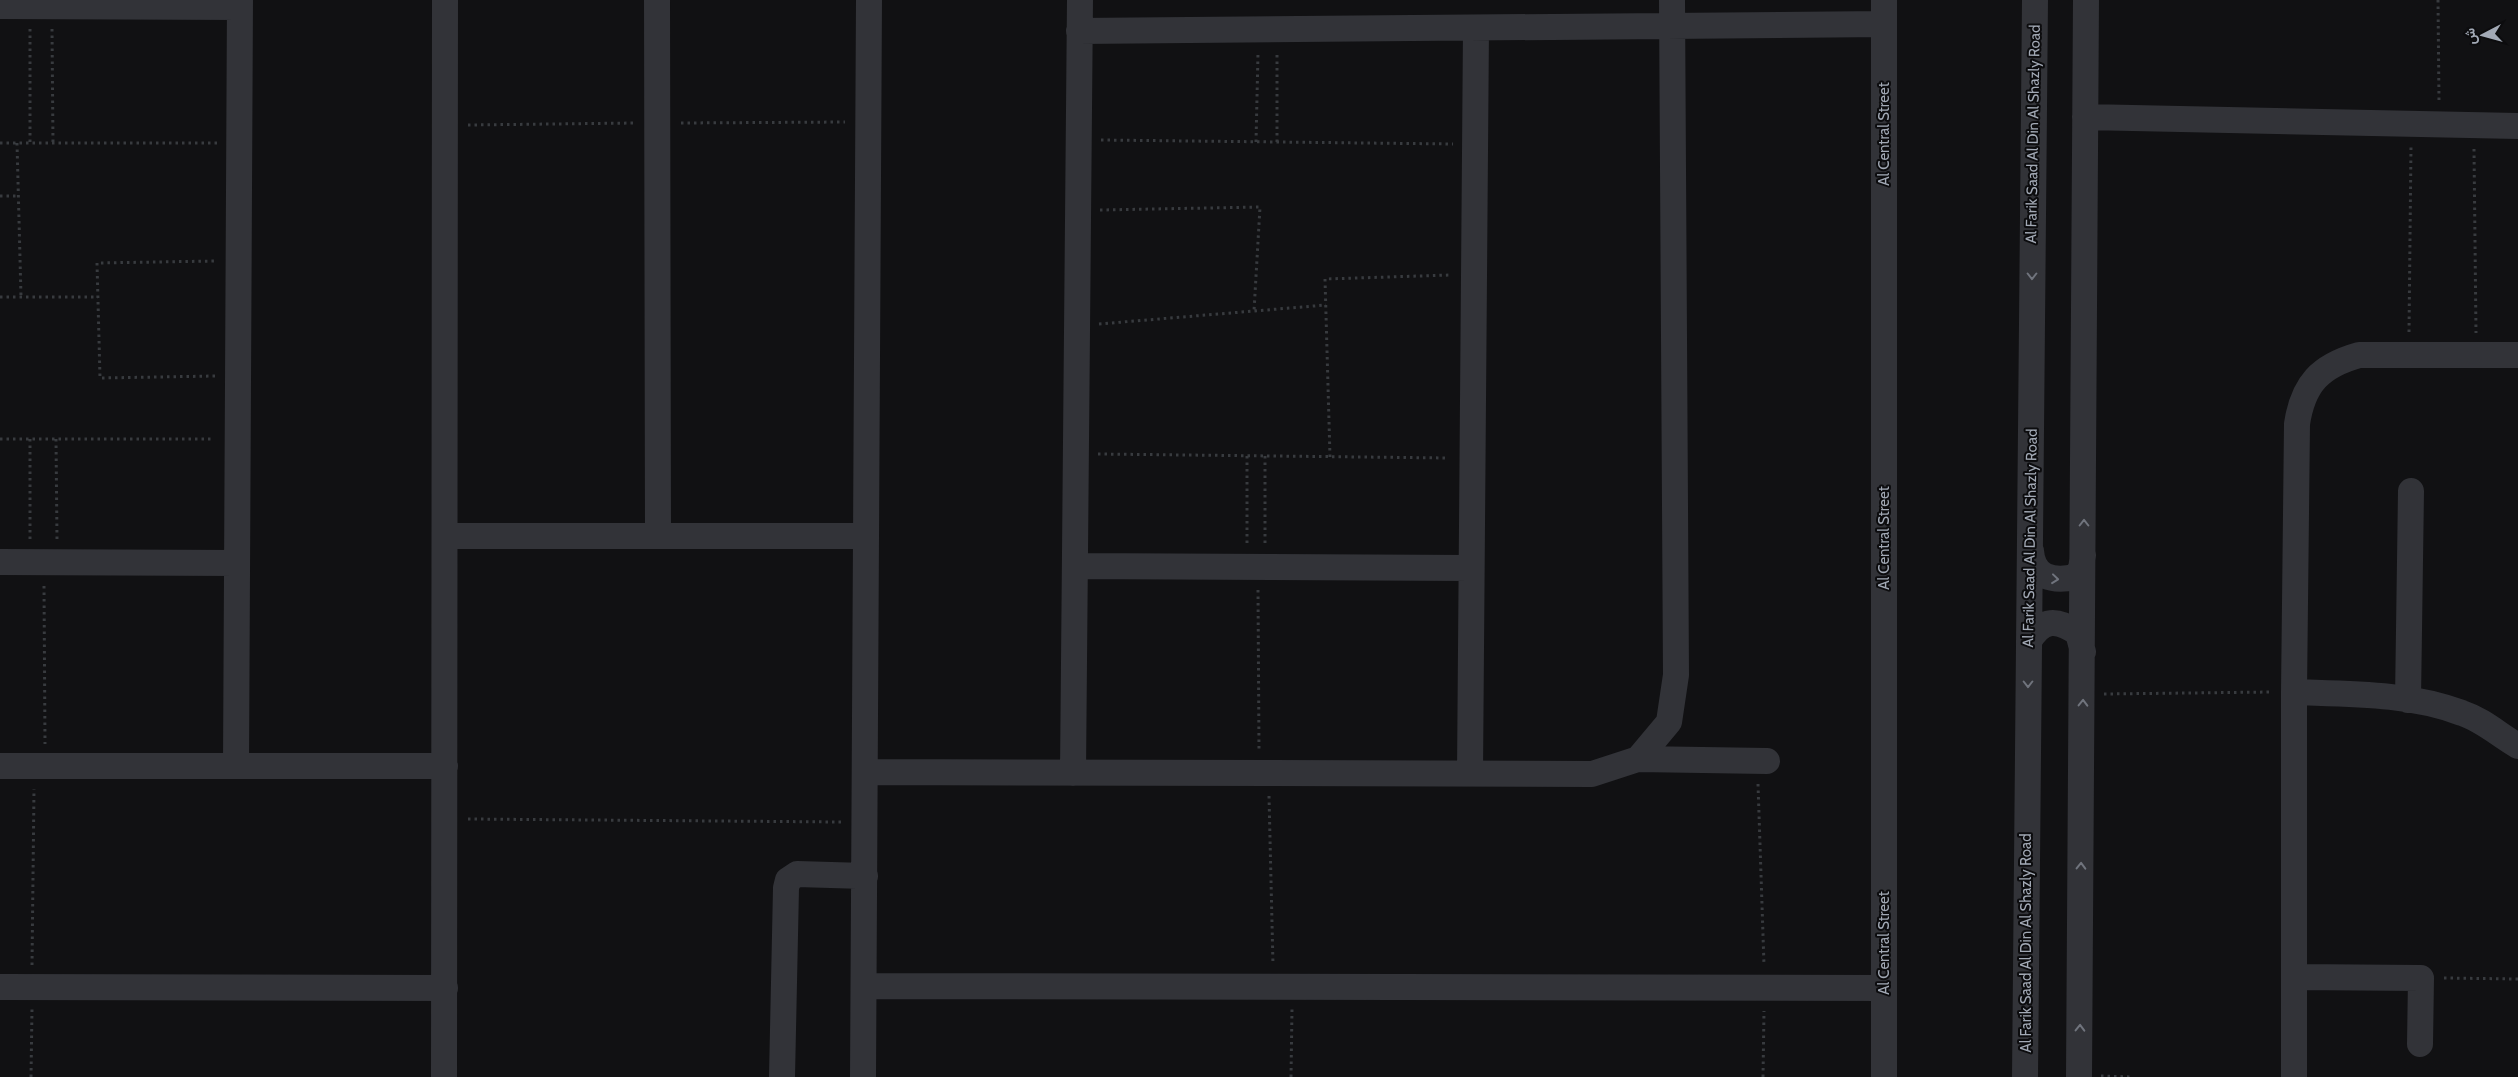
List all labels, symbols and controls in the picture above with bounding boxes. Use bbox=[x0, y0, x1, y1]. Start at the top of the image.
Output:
north arrow bbox=[2458, 10, 2508, 60]
street label: Al Farik Saad Al Din Al Shazly Road bbox=[2022, 24, 2044, 244]
text: ش bbox=[2460, 27, 2480, 46]
street label: Al Central Street bbox=[1875, 82, 1893, 186]
one-way arrow bbox=[2027, 272, 2037, 280]
street label: Al Farik Saad Al Din Al Shazly Road bbox=[2019, 428, 2041, 648]
street label: Al Central Street bbox=[1875, 486, 1893, 590]
one-way arrow bbox=[2079, 519, 2089, 527]
one-way arrow bbox=[2052, 573, 2060, 584]
one-way arrow bbox=[2023, 680, 2033, 688]
one-way arrow bbox=[2078, 699, 2088, 707]
street label: Al Farik Saad Al Din Al Shazly Road bbox=[2017, 834, 2035, 1052]
one-way arrow bbox=[2076, 862, 2086, 870]
street label: Al Central Street bbox=[1875, 891, 1893, 995]
one-way arrow bbox=[2075, 1024, 2085, 1032]

